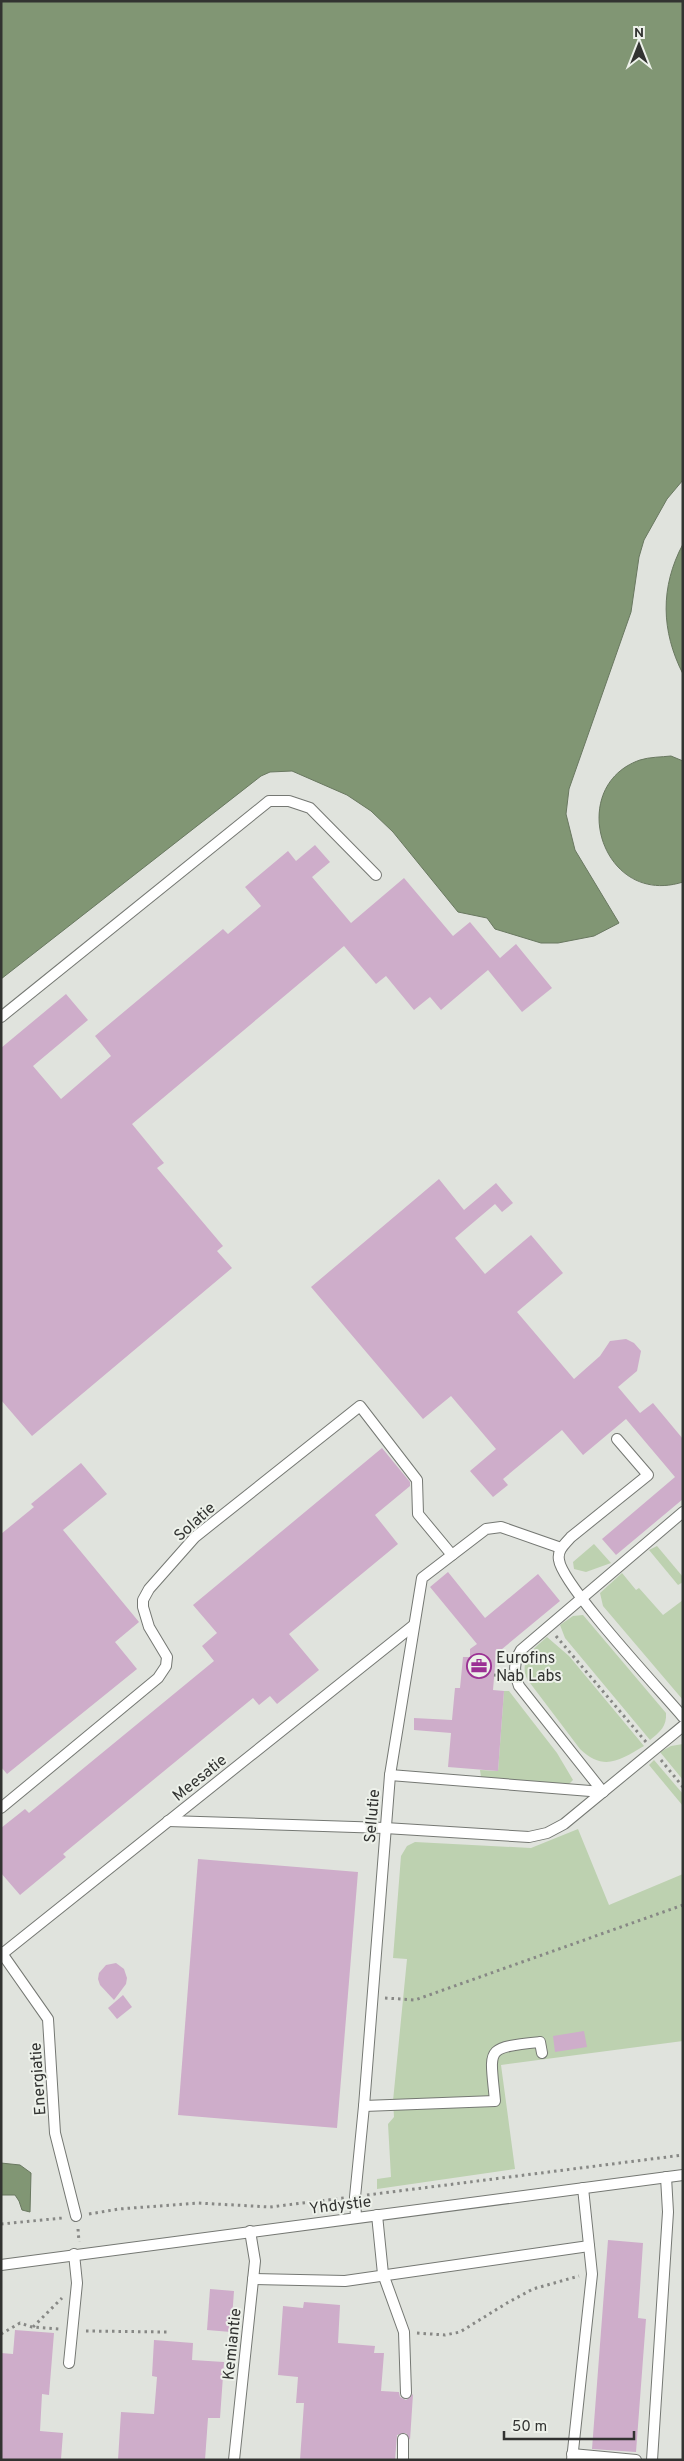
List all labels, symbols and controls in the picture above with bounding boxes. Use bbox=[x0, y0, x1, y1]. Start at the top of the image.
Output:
north arrow bbox=[614, 20, 664, 70]
text: N bbox=[634, 25, 644, 42]
street label: Solatie bbox=[170, 1499, 220, 1546]
place label: Eurofins Nab Labs bbox=[496, 1649, 562, 1687]
office icon: Eurofins Nab Labs bbox=[466, 1653, 492, 1679]
street label: Meesatie bbox=[169, 1751, 231, 1807]
street label: Sellutie bbox=[361, 1789, 385, 1844]
street label: Energiatie bbox=[26, 2042, 52, 2116]
street label: Yhdystie bbox=[308, 2192, 372, 2220]
street label: Kemiantie bbox=[219, 2307, 247, 2381]
scale bar bbox=[504, 2408, 634, 2440]
text: 50 m bbox=[512, 2418, 547, 2437]

